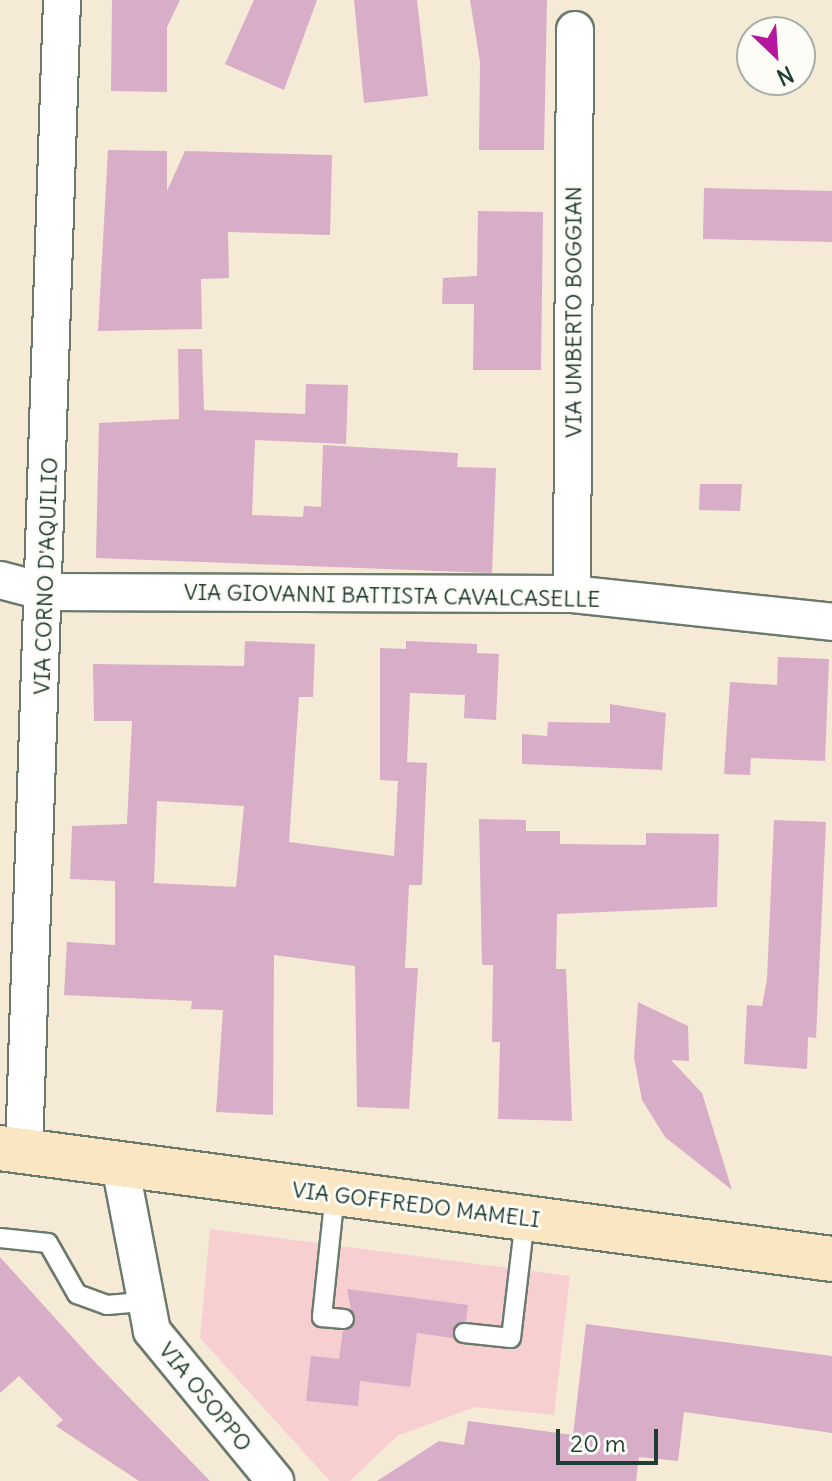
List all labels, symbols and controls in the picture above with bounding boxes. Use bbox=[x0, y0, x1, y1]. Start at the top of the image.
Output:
north arrow bbox=[736, 16, 816, 96]
text: N bbox=[772, 60, 798, 92]
street label: VIA UMBERTO BOGGIAN bbox=[561, 186, 587, 438]
street label: VIA CORNO D'AQUILIO bbox=[29, 457, 63, 695]
street label: VIA GIOVANNI BATTISTA CAVALCASELLE bbox=[184, 579, 600, 613]
street label: VIA GOFFREDO MAMELI bbox=[290, 1177, 542, 1233]
street label: VIA OSOPPO bbox=[153, 1337, 257, 1457]
scale bar bbox=[560, 1413, 662, 1463]
text: 20 m bbox=[570, 1428, 626, 1458]

